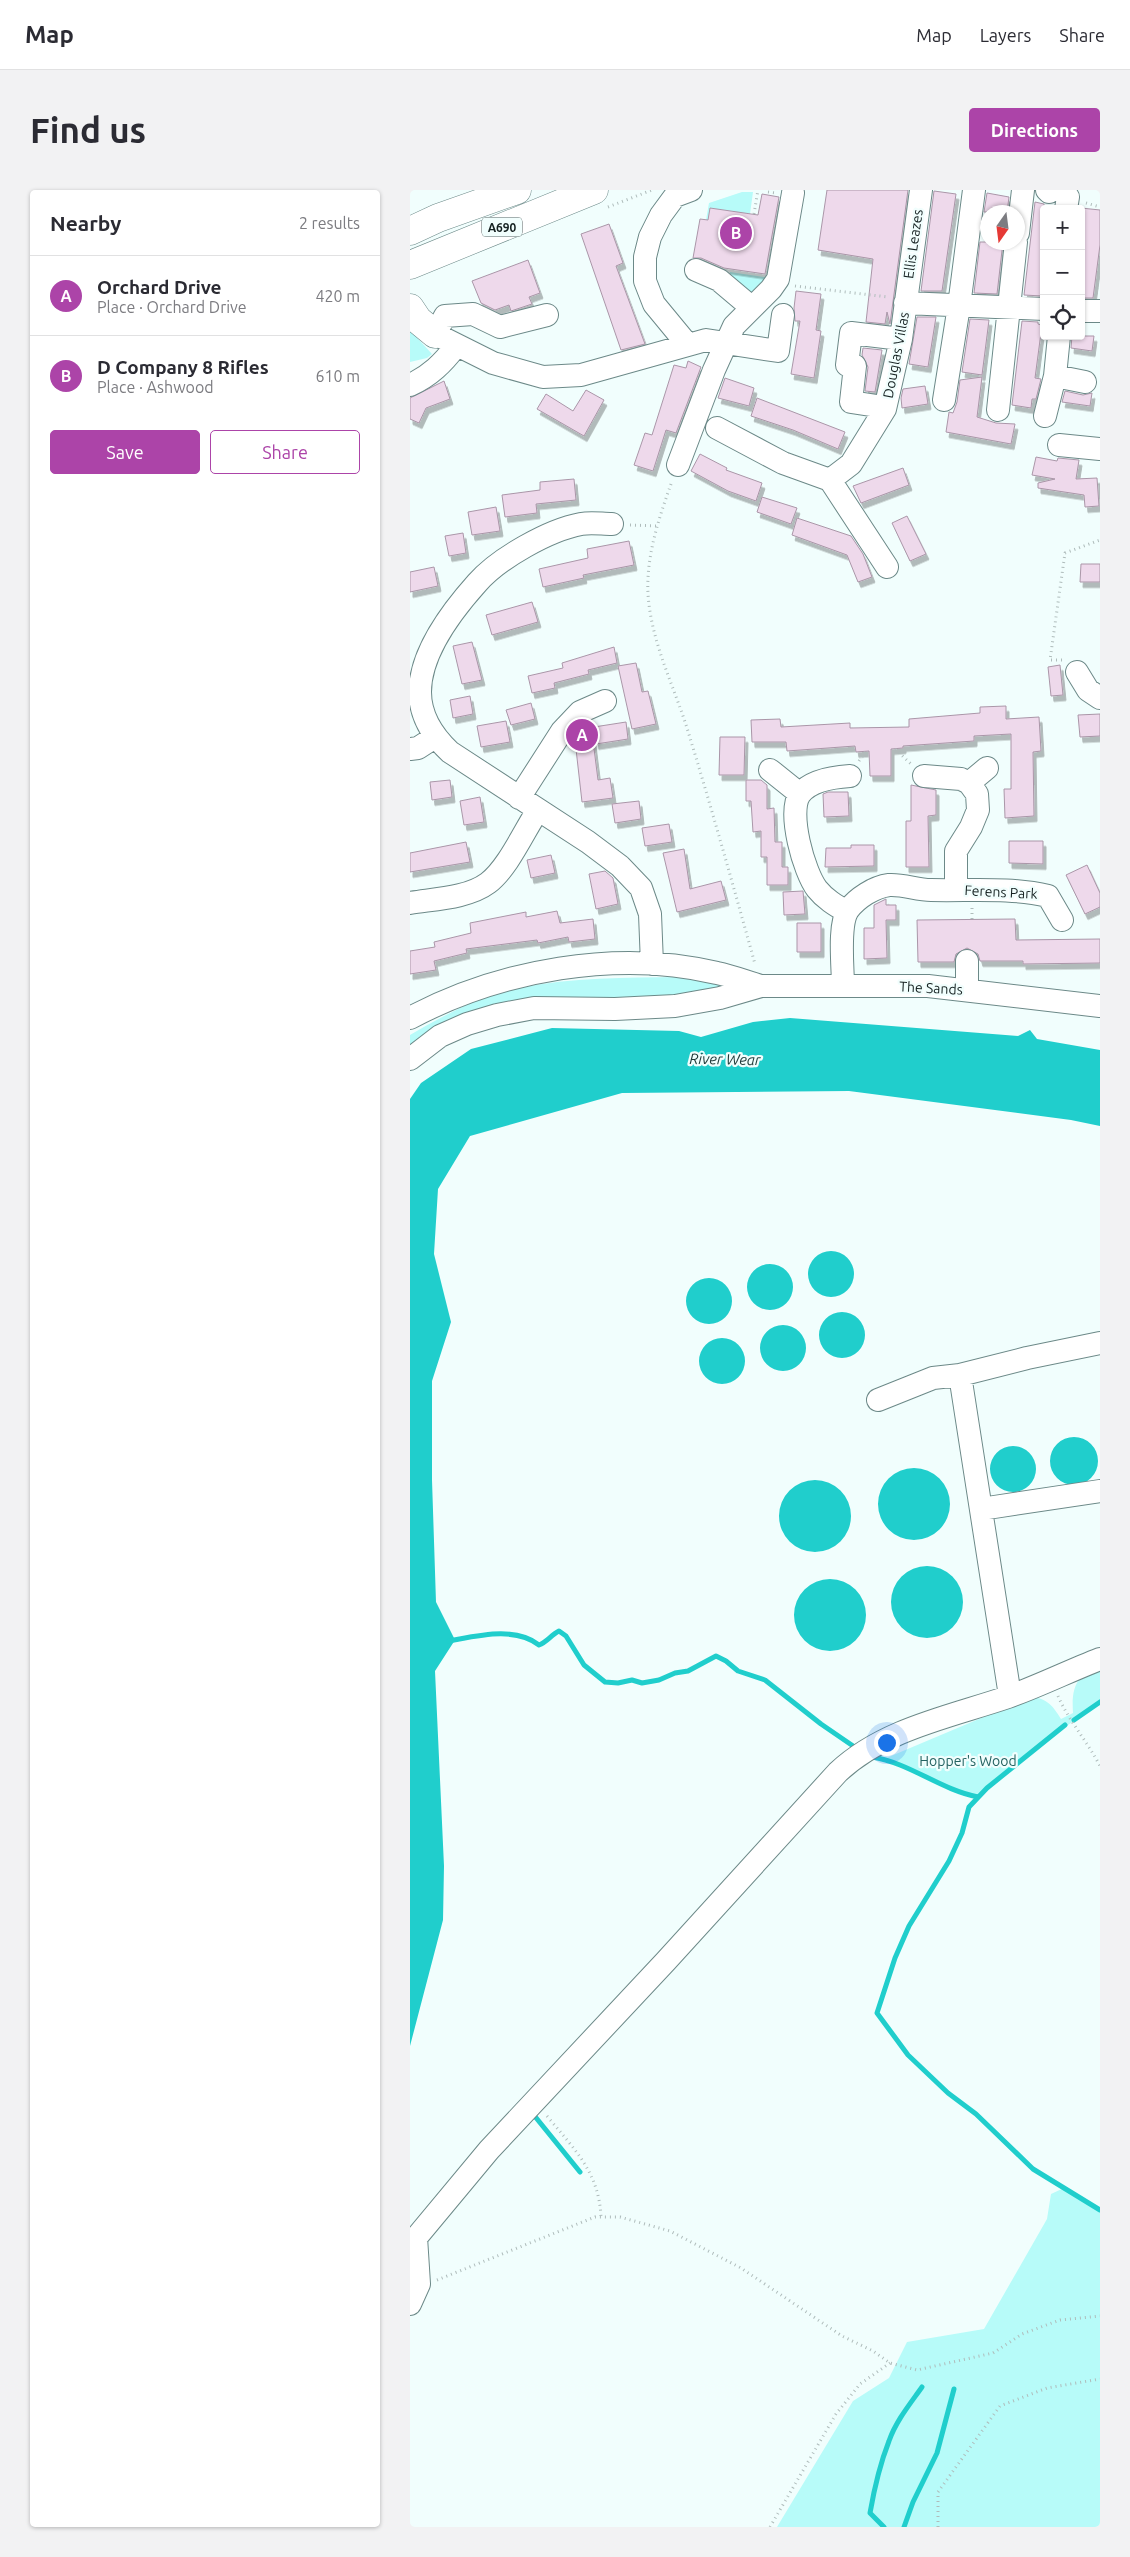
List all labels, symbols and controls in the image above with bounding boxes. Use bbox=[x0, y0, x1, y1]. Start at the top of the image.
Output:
text: Map bbox=[25, 21, 74, 48]
text: Map bbox=[916, 25, 952, 45]
text: Layers bbox=[980, 25, 1031, 45]
text: Share bbox=[1059, 25, 1105, 45]
button: Directions bbox=[969, 108, 1100, 152]
text: Find us bbox=[30, 110, 146, 150]
north arrow bbox=[980, 205, 1025, 250]
map controls bbox=[1040, 205, 1085, 340]
button: + bbox=[1040, 205, 1085, 250]
street label: Ellis Leazes bbox=[900, 208, 926, 280]
text: Nearby bbox=[50, 211, 121, 235]
text: 2 results bbox=[299, 214, 360, 232]
pin: B bbox=[720, 214, 752, 252]
road number: A690 bbox=[482, 218, 522, 236]
button: − bbox=[1040, 250, 1085, 295]
text: Orchard Drive bbox=[97, 276, 222, 298]
text: A bbox=[60, 287, 72, 305]
text: 420 m bbox=[315, 287, 360, 305]
button: locate bbox=[1040, 295, 1085, 340]
text: Place · Orchard Drive bbox=[97, 298, 247, 316]
street label: Douglas Villas bbox=[880, 310, 912, 400]
text: D Company 8 Rifles bbox=[97, 356, 269, 378]
text: B bbox=[61, 367, 71, 385]
text: 610 m bbox=[315, 367, 360, 385]
text: Place · Ashwood bbox=[97, 378, 214, 396]
button: Save bbox=[50, 430, 200, 474]
button: Share bbox=[210, 430, 360, 474]
pin: A bbox=[566, 716, 598, 754]
street label: Ferens Park bbox=[964, 882, 1038, 902]
street label: The Sands bbox=[899, 978, 963, 998]
water label: River Wear bbox=[689, 1050, 762, 1068]
your location bbox=[874, 1730, 900, 1756]
park label: Hopper's Wood bbox=[919, 1753, 1017, 1769]

